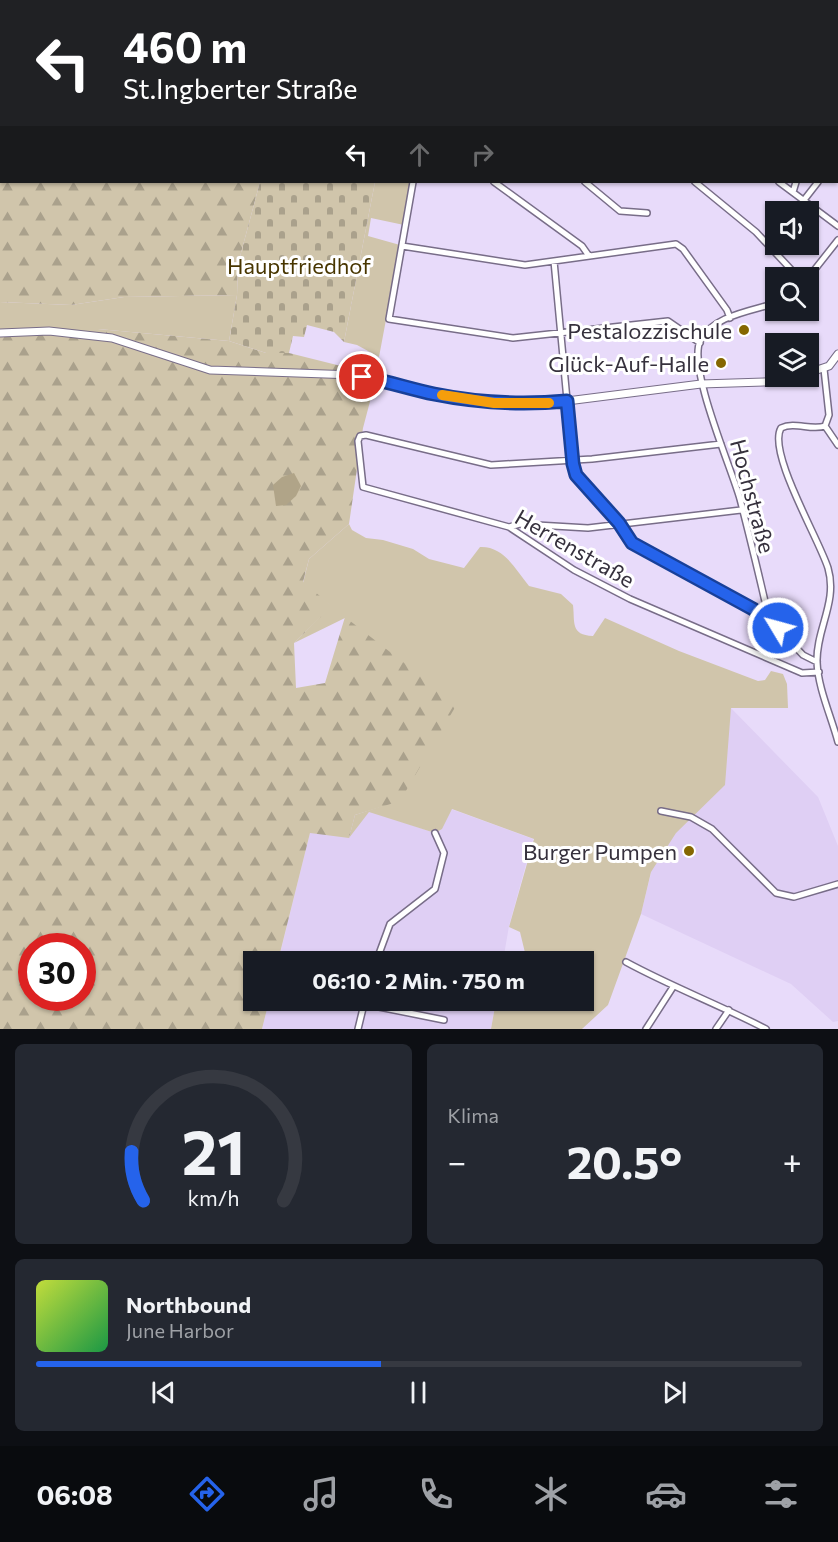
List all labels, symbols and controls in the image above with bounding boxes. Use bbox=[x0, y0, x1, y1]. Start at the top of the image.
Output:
text: 460 m bbox=[123, 20, 247, 72]
icon: left bbox=[24, 24, 102, 102]
text: St.Ingberter Straße bbox=[123, 72, 358, 105]
icon: left bbox=[340, 138, 373, 171]
icon: ahead bbox=[403, 138, 436, 171]
icon: right bbox=[466, 138, 499, 171]
map controls bbox=[765, 201, 819, 387]
button: sound bbox=[765, 201, 819, 255]
park label: Hauptfriedhof bbox=[227, 252, 371, 279]
button: search bbox=[765, 267, 819, 321]
place label: Pestalozzischule bbox=[567, 317, 732, 344]
marker: Pestalozzischule bbox=[737, 323, 751, 337]
button: layers bbox=[765, 333, 819, 387]
place label: Glück-Auf-Halle bbox=[548, 350, 709, 377]
pin bbox=[336, 351, 387, 402]
marker: Glück-Auf-Halle bbox=[714, 356, 728, 370]
icon: arrive bbox=[345, 360, 378, 393]
street label: Hochstraße bbox=[725, 436, 781, 556]
street label: Herrenstraße bbox=[510, 503, 640, 593]
position arrow bbox=[746, 596, 810, 660]
place label: Burger Pumpen bbox=[523, 838, 677, 865]
marker: Burger Pumpen bbox=[682, 844, 696, 858]
speed limit sign: 30 bbox=[18, 933, 96, 1011]
text: 06:10 · 2 Min. · 750 m bbox=[312, 967, 525, 994]
text: Klima bbox=[448, 1103, 499, 1127]
text: 21 bbox=[181, 1112, 245, 1188]
text: 20.5° bbox=[567, 1133, 682, 1188]
text: − bbox=[448, 1140, 466, 1181]
text: + bbox=[783, 1140, 802, 1181]
text: km/h bbox=[187, 1184, 239, 1210]
text: Northbound bbox=[126, 1291, 251, 1318]
text: June Harbor bbox=[126, 1318, 234, 1342]
icon: previous bbox=[147, 1376, 180, 1409]
icon: pause bbox=[402, 1376, 435, 1409]
icon: next bbox=[658, 1376, 691, 1409]
icon: directions bbox=[186, 1473, 228, 1515]
icon: music bbox=[300, 1473, 342, 1515]
icon: phone bbox=[415, 1473, 457, 1515]
icon: climate bbox=[530, 1473, 572, 1515]
icon: car bbox=[645, 1473, 687, 1515]
icon: filters bbox=[760, 1473, 802, 1515]
text: 06:08 bbox=[36, 1478, 113, 1511]

